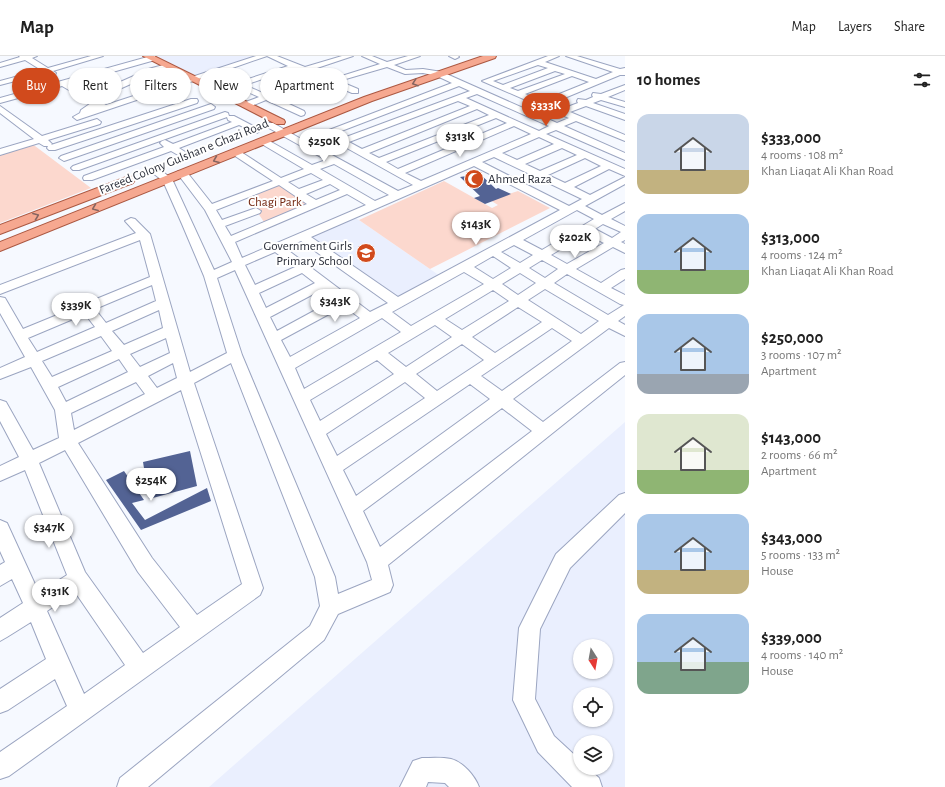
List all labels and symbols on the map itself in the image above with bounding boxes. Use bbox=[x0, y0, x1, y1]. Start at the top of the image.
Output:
one-way arrow bbox=[412, 78, 419, 86]
pin: $333K bbox=[518, 93, 574, 127]
street label: Fareed Colony Gulshan e Ghazi Road bbox=[97, 117, 271, 197]
pin: $313K bbox=[432, 124, 488, 158]
pin: $250K bbox=[296, 129, 352, 163]
one-way arrow bbox=[212, 155, 219, 163]
mosque icon: Ahmed Raza bbox=[463, 168, 485, 190]
place label: Ahmed Raza bbox=[488, 173, 552, 186]
park label: Chagi Park bbox=[248, 196, 302, 209]
one-way arrow bbox=[91, 203, 99, 211]
one-way arrow bbox=[33, 212, 40, 220]
pin: $143K bbox=[448, 212, 504, 246]
pin: $202K bbox=[547, 225, 603, 259]
place label: Government Girls Primary School bbox=[264, 240, 352, 268]
school or university icon: Government Girls Primary School bbox=[355, 242, 377, 264]
pin: $343K bbox=[307, 289, 363, 323]
pin: $339K bbox=[48, 293, 104, 327]
pin: $254K bbox=[123, 468, 179, 502]
pin: $347K bbox=[21, 515, 77, 549]
pin: $131K bbox=[27, 579, 83, 613]
north arrow bbox=[573, 639, 613, 679]

